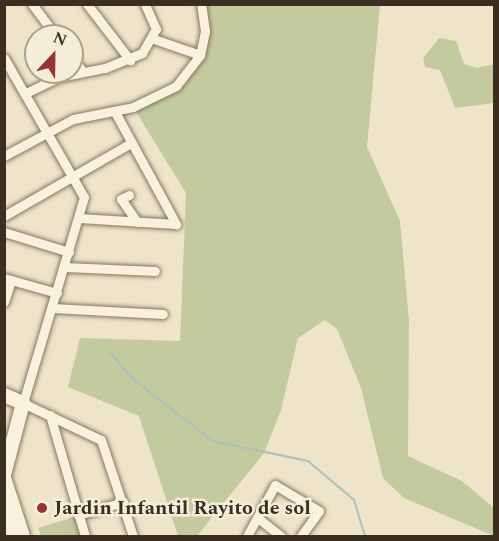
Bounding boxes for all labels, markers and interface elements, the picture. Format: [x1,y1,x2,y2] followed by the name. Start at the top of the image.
[24,24,84,84] north arrow
[49,26,71,53] text: N
[54,496,311,520] place label: Jardin Infantil Rayito de sol
[35,501,49,515] marker: Jardin Infantil Rayito de sol

